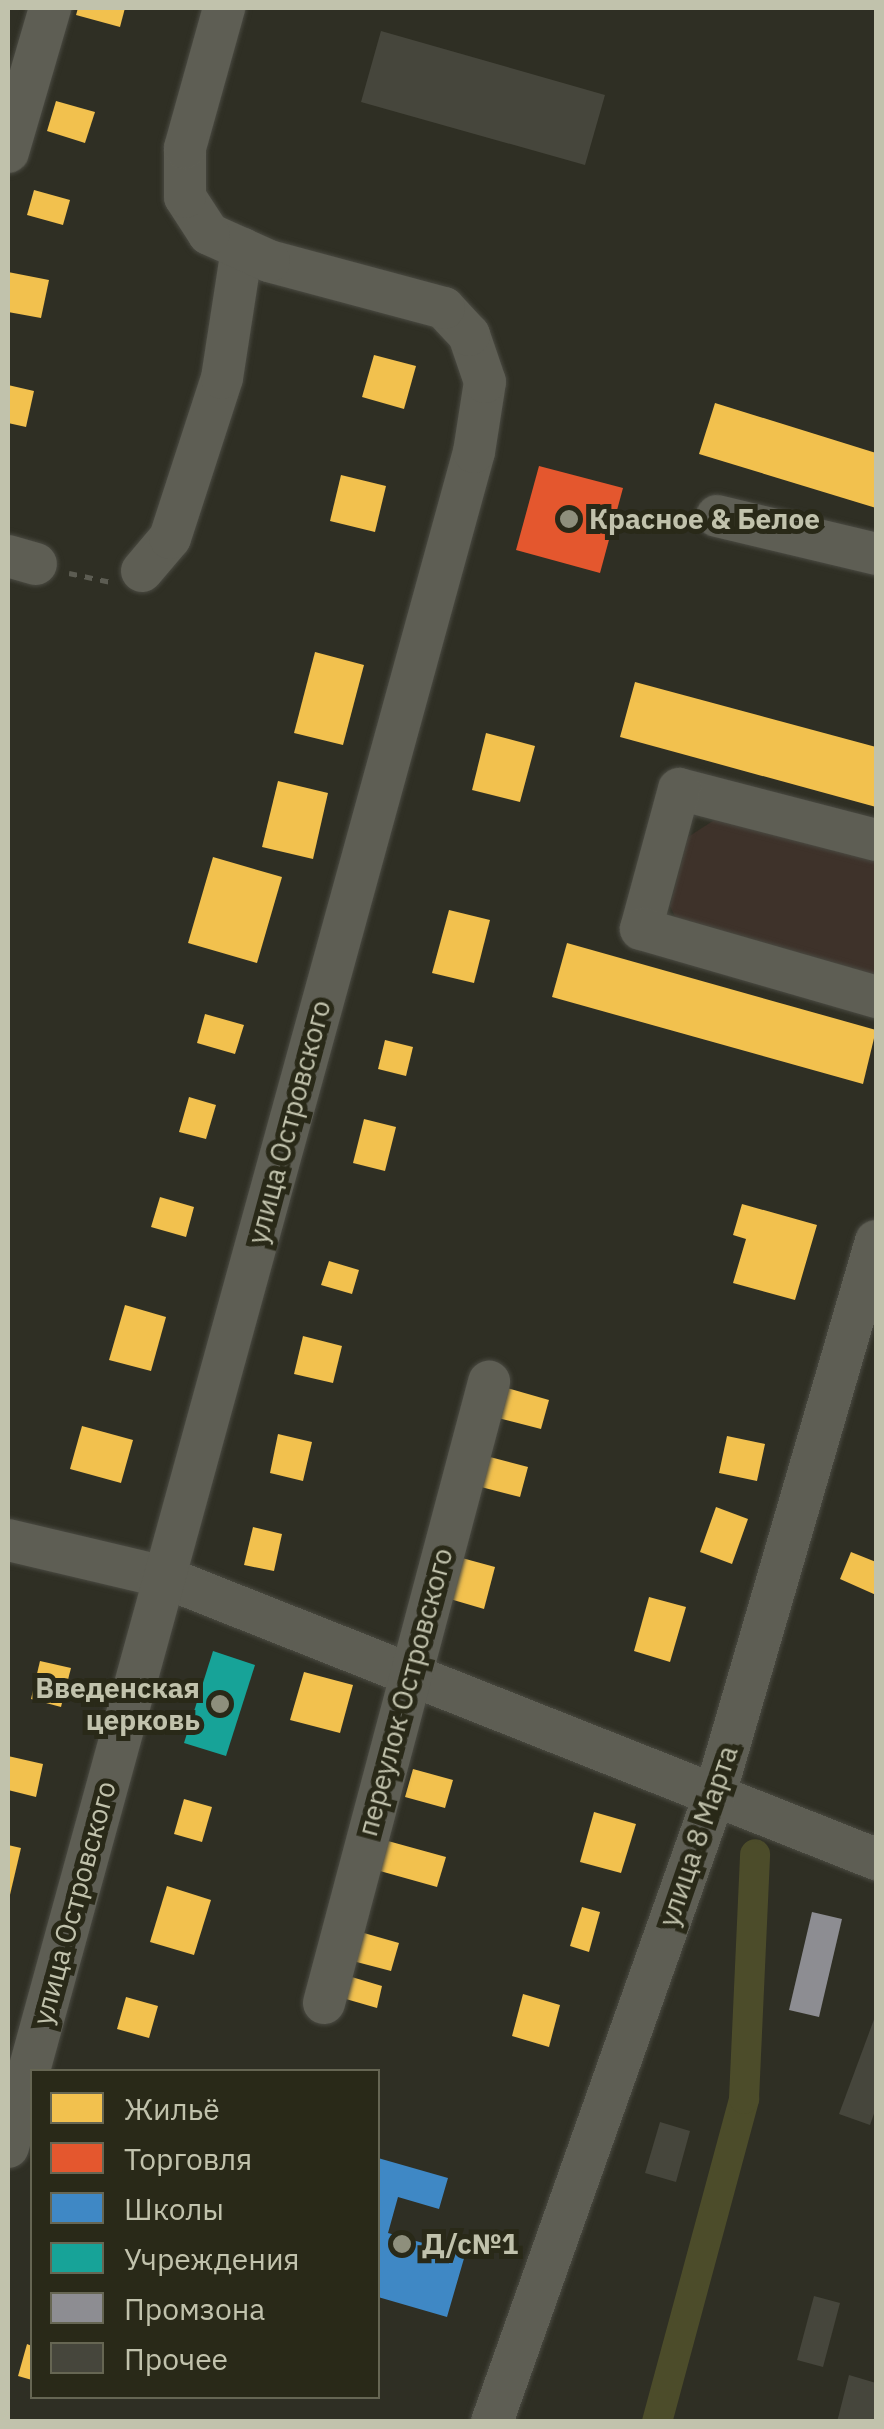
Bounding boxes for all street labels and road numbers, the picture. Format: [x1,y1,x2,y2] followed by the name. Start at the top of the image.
[240,996,338,1248] street label: улица Островского
[350,1544,460,1840] street label: переулок Островского
[651,1741,745,1931] street label: улица 8 Марта
[25,1777,123,2029] street label: улица Островского

